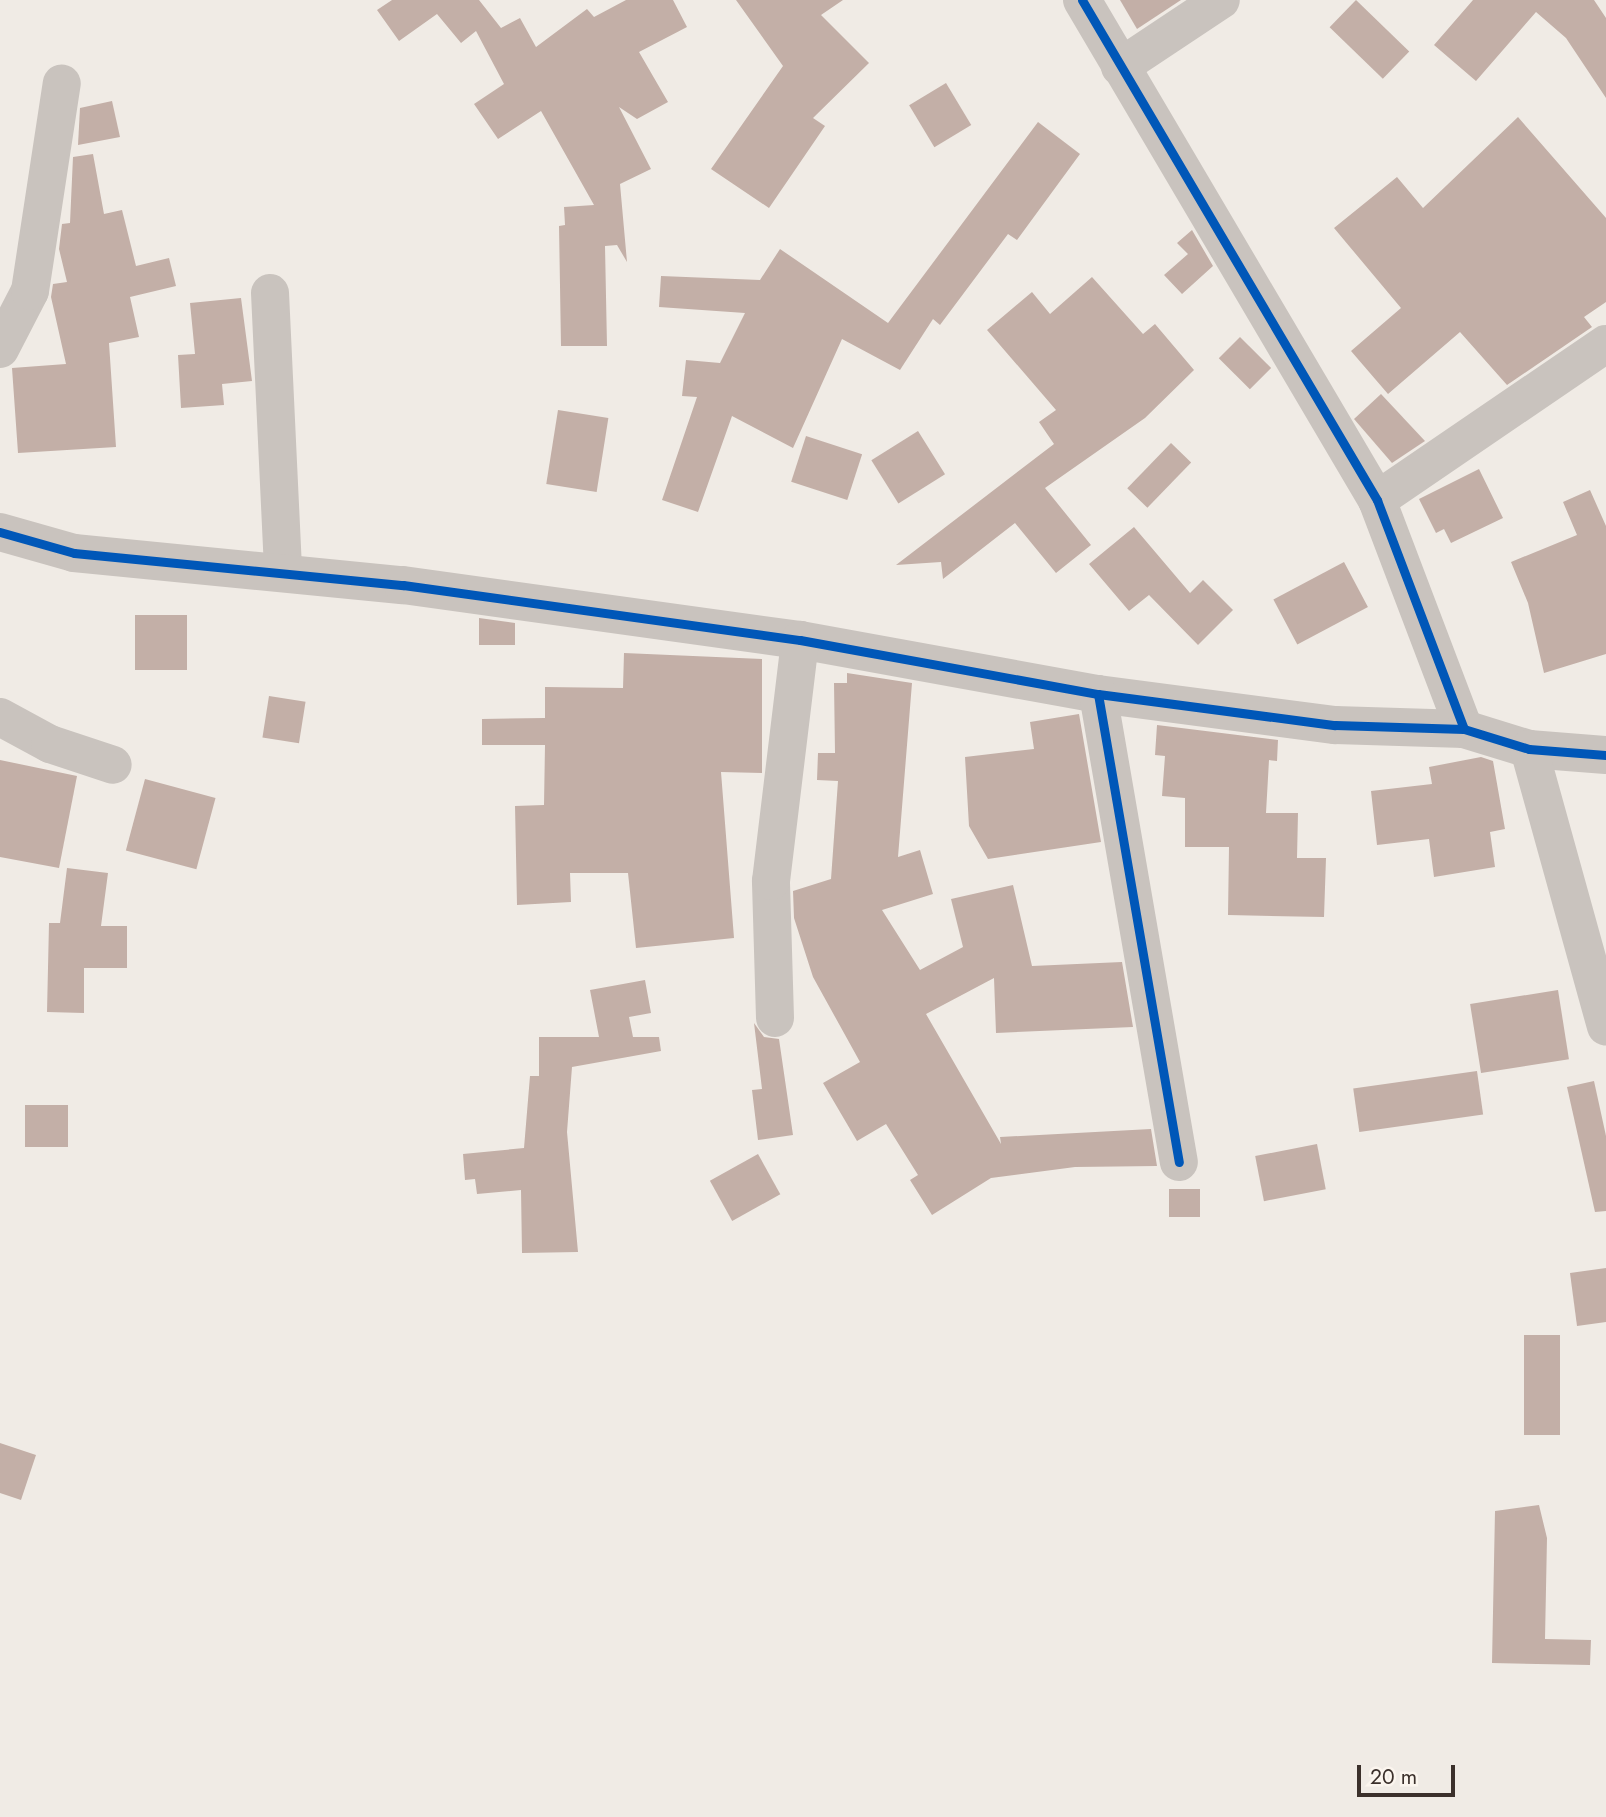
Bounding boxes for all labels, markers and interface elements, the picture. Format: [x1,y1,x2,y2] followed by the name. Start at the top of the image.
[1361,1750,1459,1794] scale bar
[1370,1762,1417,1792] text: 20 m

